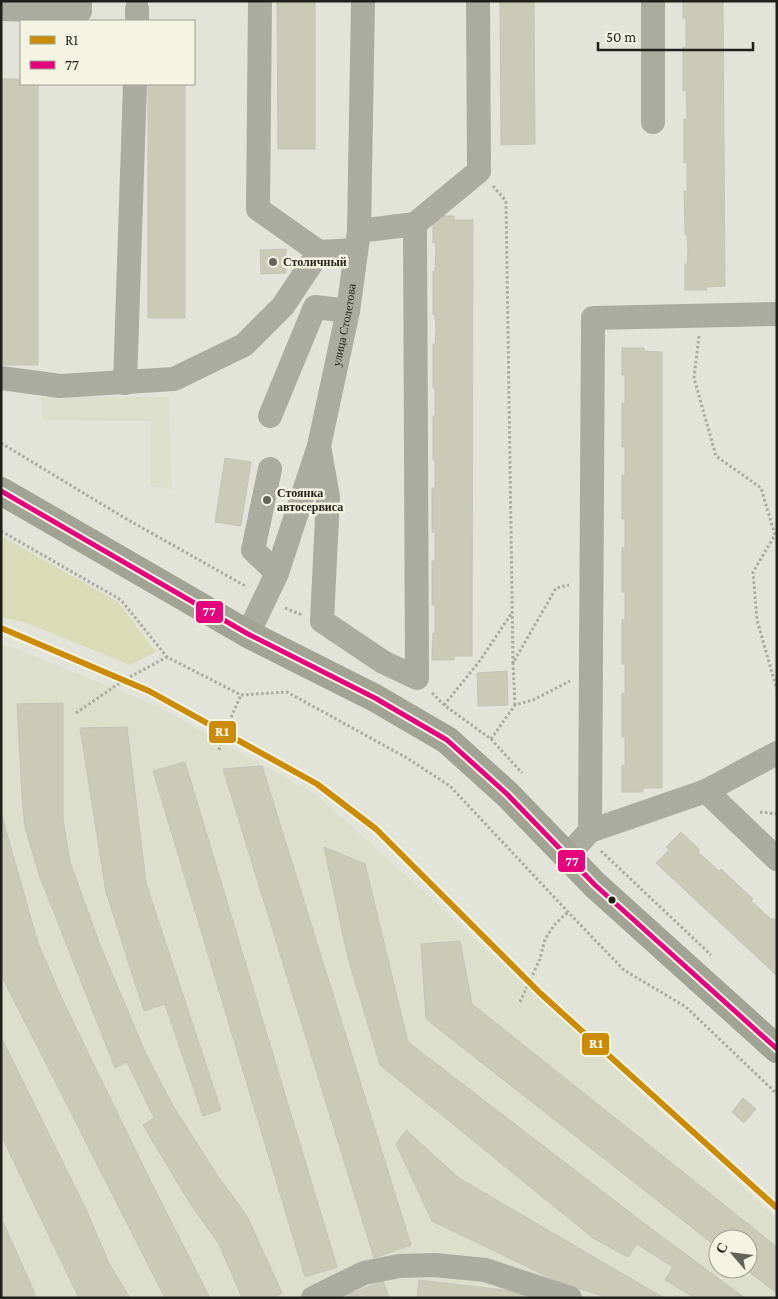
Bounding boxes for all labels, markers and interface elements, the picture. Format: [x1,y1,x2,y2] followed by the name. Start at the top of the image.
[20,20,195,85] legend
[598,20,753,52] scale bar
[606,29,636,45] text: 50 m
[65,32,78,48] text: R1
[65,57,79,73] text: 77
[283,255,347,269] place label: Столичный
[267,256,279,268] marker: Столичный
[329,282,359,368] street label: улица Столетова
[277,486,343,514] place label: Стоянка автосервиса
[261,494,273,506] marker: Стоянка автосервиса
[195,600,224,624] line badge: 77
[202,603,216,619] text: 77
[208,720,237,744] line badge: R1
[215,723,229,739] text: R1
[557,849,586,873] line badge: 77
[565,853,579,869] text: 77
[607,895,617,905] unlabelled marker
[581,1032,610,1056] line badge: R1
[589,1035,603,1051] text: R1
[708,1229,758,1279] north arrow
[712,1240,731,1256] text: С

